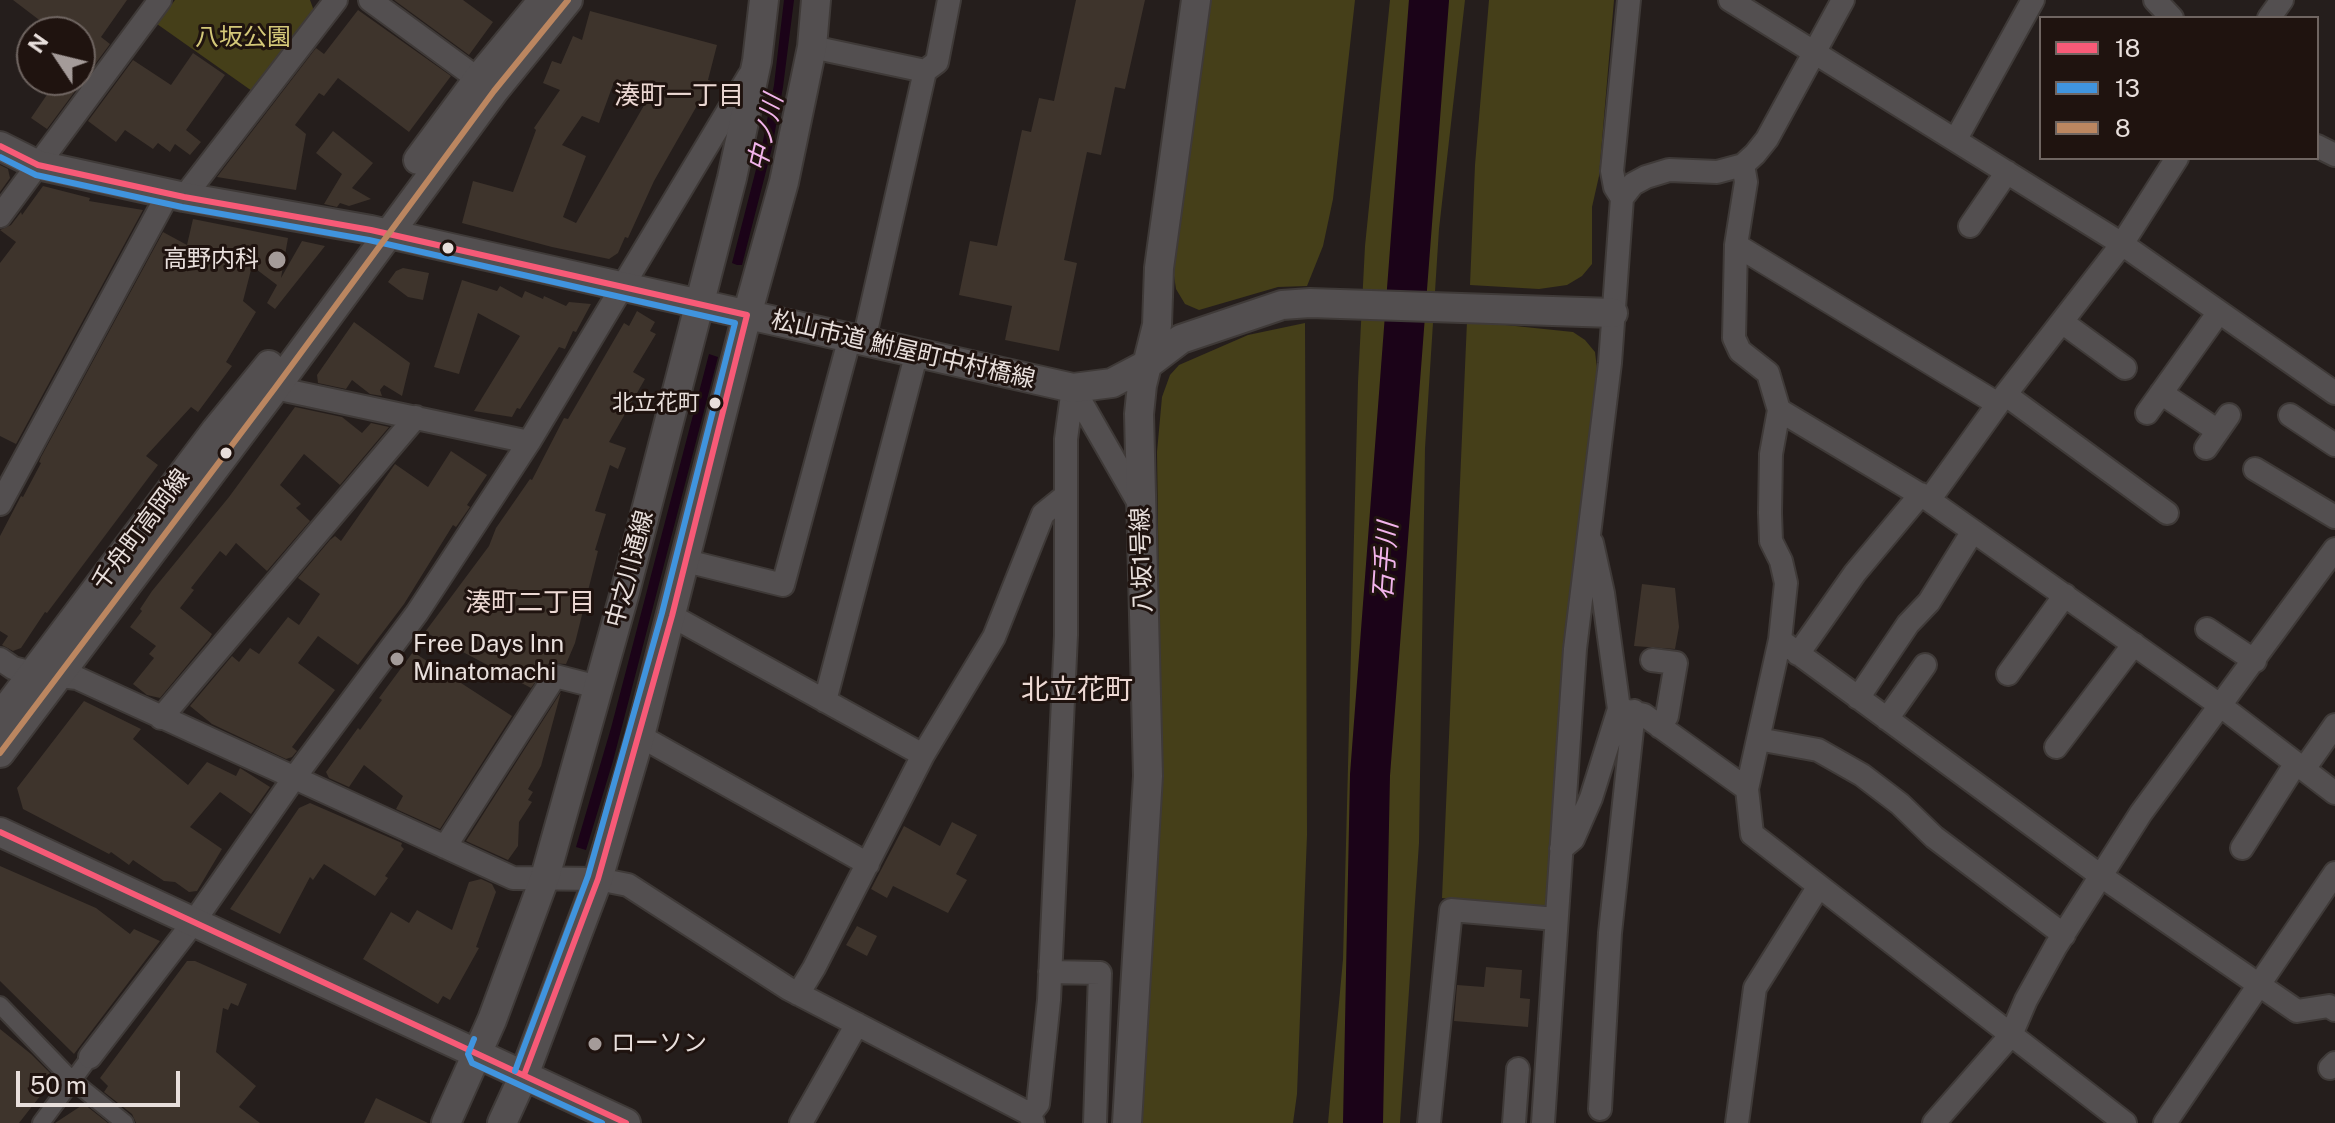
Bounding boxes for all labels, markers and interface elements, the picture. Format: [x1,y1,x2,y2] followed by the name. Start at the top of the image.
[16,16,96,96] north arrow
[2039,16,2319,160] legend
[195,24,291,52] park label: 八坂公園
[22,29,54,58] text: N
[2115,34,2140,62] text: 18
[2115,74,2140,102] text: 13
[614,80,744,112] district label: 湊町一丁目
[742,91,790,175] water label: 中ノ川
[2115,114,2131,142] text: 8
[440,240,456,256] unlabelled marker
[163,246,259,274] place label: 高野内科
[266,249,288,271] marker: 高野内科
[768,306,1038,394] street label: 松山市道 鮒屋町中村橋線
[612,390,700,416] place label: 北立花町
[707,395,723,411] marker: 北立花町
[218,445,234,461] unlabelled marker
[86,464,196,596] street label: 千舟町高岡線
[601,507,659,631] street label: 中之川通線
[1126,507,1158,613] street label: 八坂1号線
[1368,521,1404,601] water label: 石手川
[465,587,595,619] district label: 湊町二丁目
[413,631,564,687] place label: Free Days Inn Minatomachi
[388,650,406,668] marker: Free Days Inn Minatomachi
[1021,673,1133,707] district label: 北立花町
[611,1030,707,1058] place label: ローソン
[586,1035,604,1053] marker: ローソン
[20,1055,184,1105] scale bar
[30,1071,87,1099] text: 50 m

